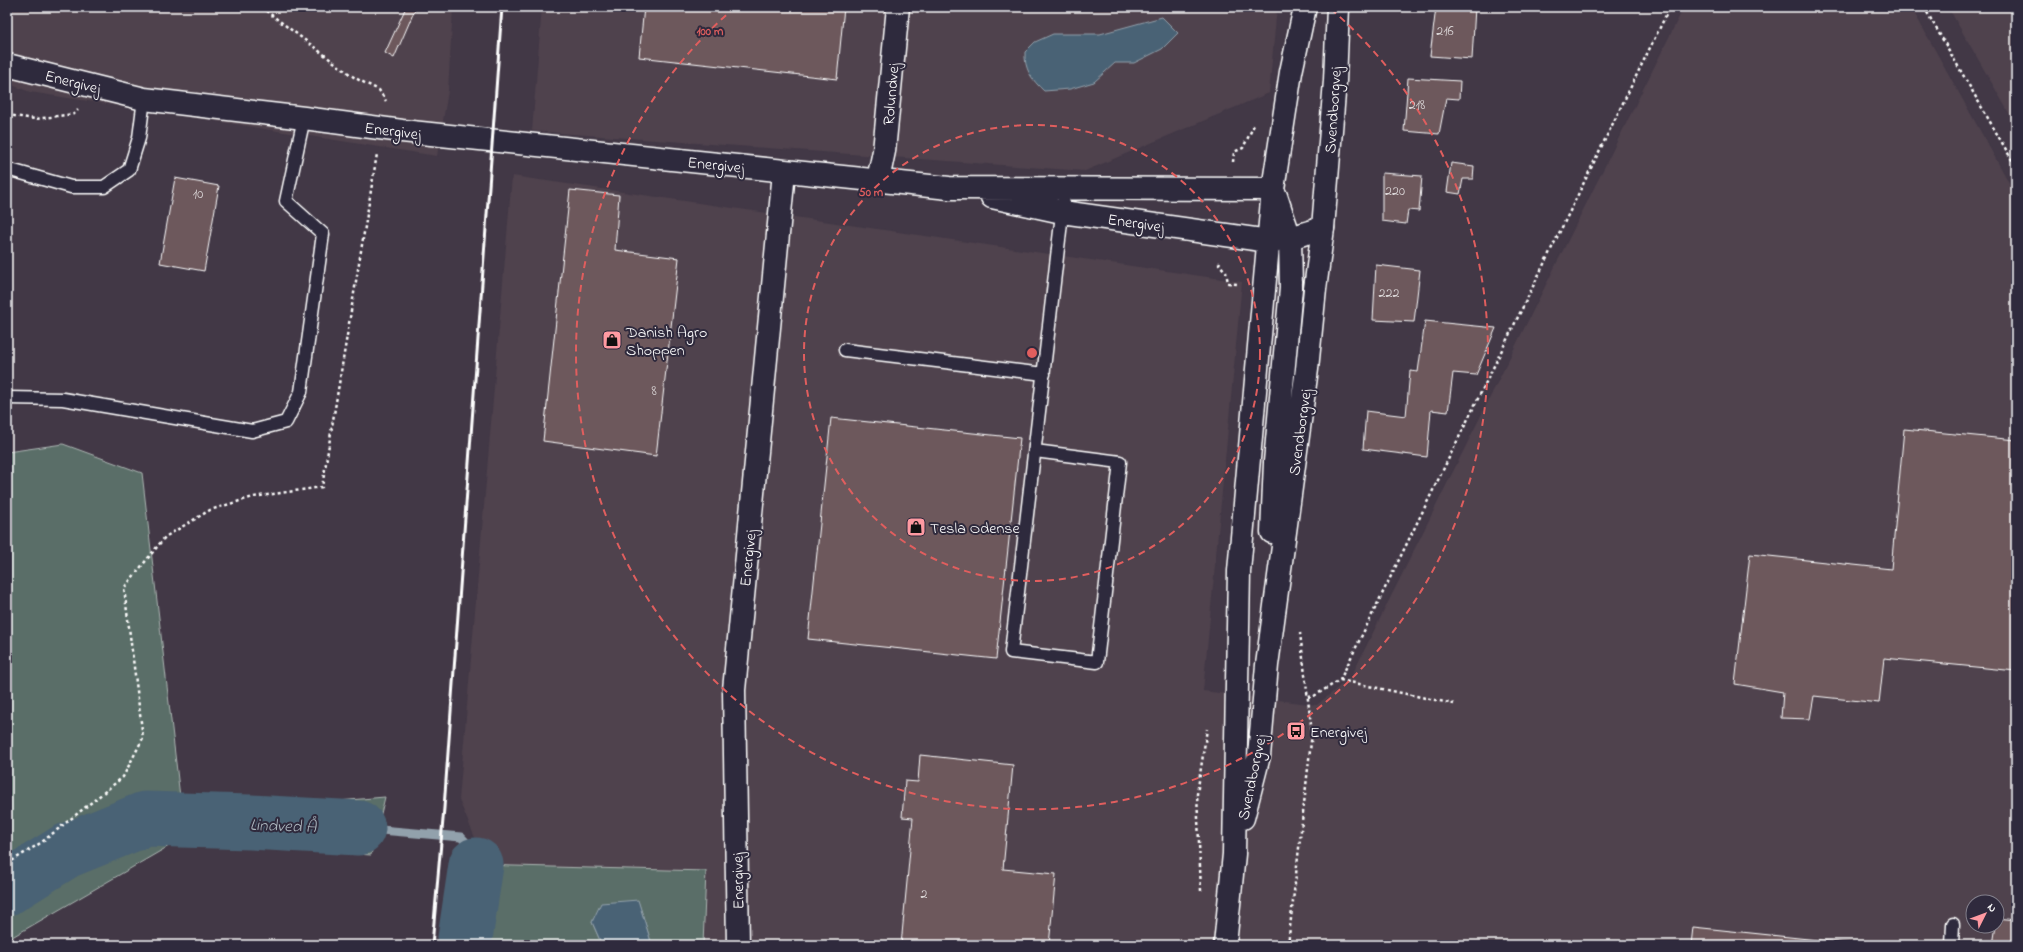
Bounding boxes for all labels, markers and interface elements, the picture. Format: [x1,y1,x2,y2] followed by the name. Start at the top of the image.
[1436,21,1454,42] house number: 216
[697,23,724,41] text: 100 m
[877,61,907,126] street label: Rolundvej
[42,64,104,102] street label: Energivej
[1319,65,1349,154] street label: Svendborgvej
[1409,95,1425,116] house number: 218
[363,117,423,147] street label: Energivej
[686,151,746,181] street label: Energivej
[1385,181,1405,202] house number: 220
[193,184,203,205] house number: 10
[859,184,884,202] text: 50 m
[1106,208,1166,240] street label: Energivej
[1379,283,1399,304] house number: 222
[625,321,707,363] place label: Danish Agro Shoppen
[601,329,623,351] shop icon: Danish Agro Shoppen
[1025,346,1039,360] centre of rings
[651,381,657,402] house number: 8
[1283,387,1319,477] street label: Svendborgvej
[905,516,927,538] shop icon: Tesla Odense
[930,517,1021,541] place label: Tesla Odense
[734,528,764,588] street label: Energivej
[1285,720,1307,742] bus stop icon: Energivej
[1310,721,1368,745] place label: Energivej
[1232,732,1274,822] street label: Svendborgvej
[249,813,318,840] water label: Lindved Å
[726,852,751,910] street label: Energivej
[921,884,928,905] house number: 2
[1965,894,2005,934] north arrow
[1983,900,2000,916] text: N

